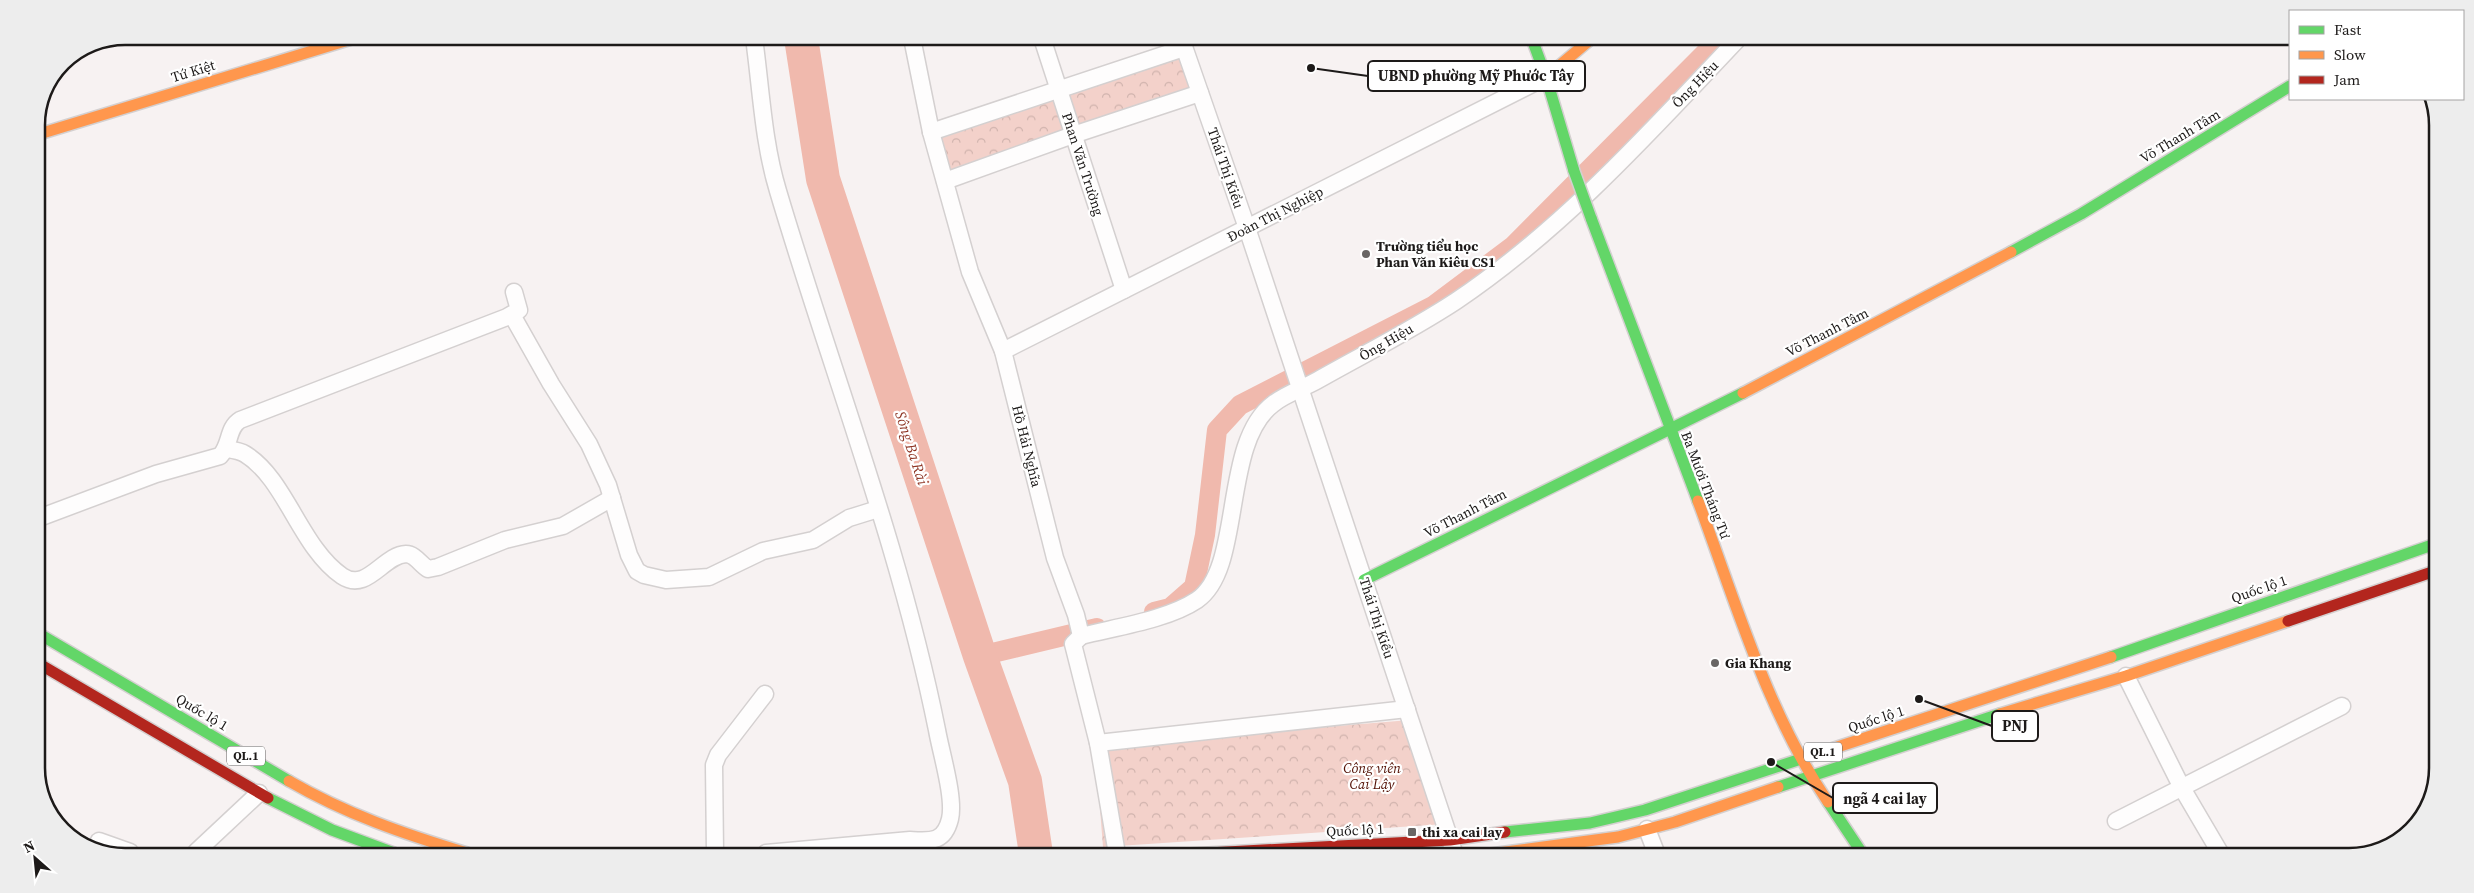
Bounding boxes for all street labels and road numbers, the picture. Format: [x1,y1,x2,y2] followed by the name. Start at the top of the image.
[169,55,218,87] street label: Tứ Kiệt
[1667,56,1723,112] street label: Ông Hiệu
[2136,104,2224,168] street label: Võ Thanh Tâm
[1057,110,1109,218] street label: Phan Văn Trường
[1203,125,1249,211] street label: Thái Thị Kiểu
[1224,181,1326,247] street label: Đoàn Thị Nghiệp
[1782,302,1872,361] street label: Võ Thanh Tâm
[1355,318,1417,366] street label: Ông Hiệu
[1007,403,1047,490] street label: Hồ Hải Nghĩa
[1676,428,1736,542] street label: Ba Mươi Tháng Tư
[1420,483,1510,542] street label: Võ Thanh Tâm
[2228,570,2290,608] street label: Quốc lộ 1
[1354,575,1400,661] street label: Thái Thị Kiểu
[172,689,232,735] street label: Quốc lộ 1
[1845,701,1907,737] street label: Quốc lộ 1
[1804,742,1842,762] road number: QL.1
[227,746,265,766] road number: QL.1
[1326,819,1384,841] street label: Quốc lộ 1

